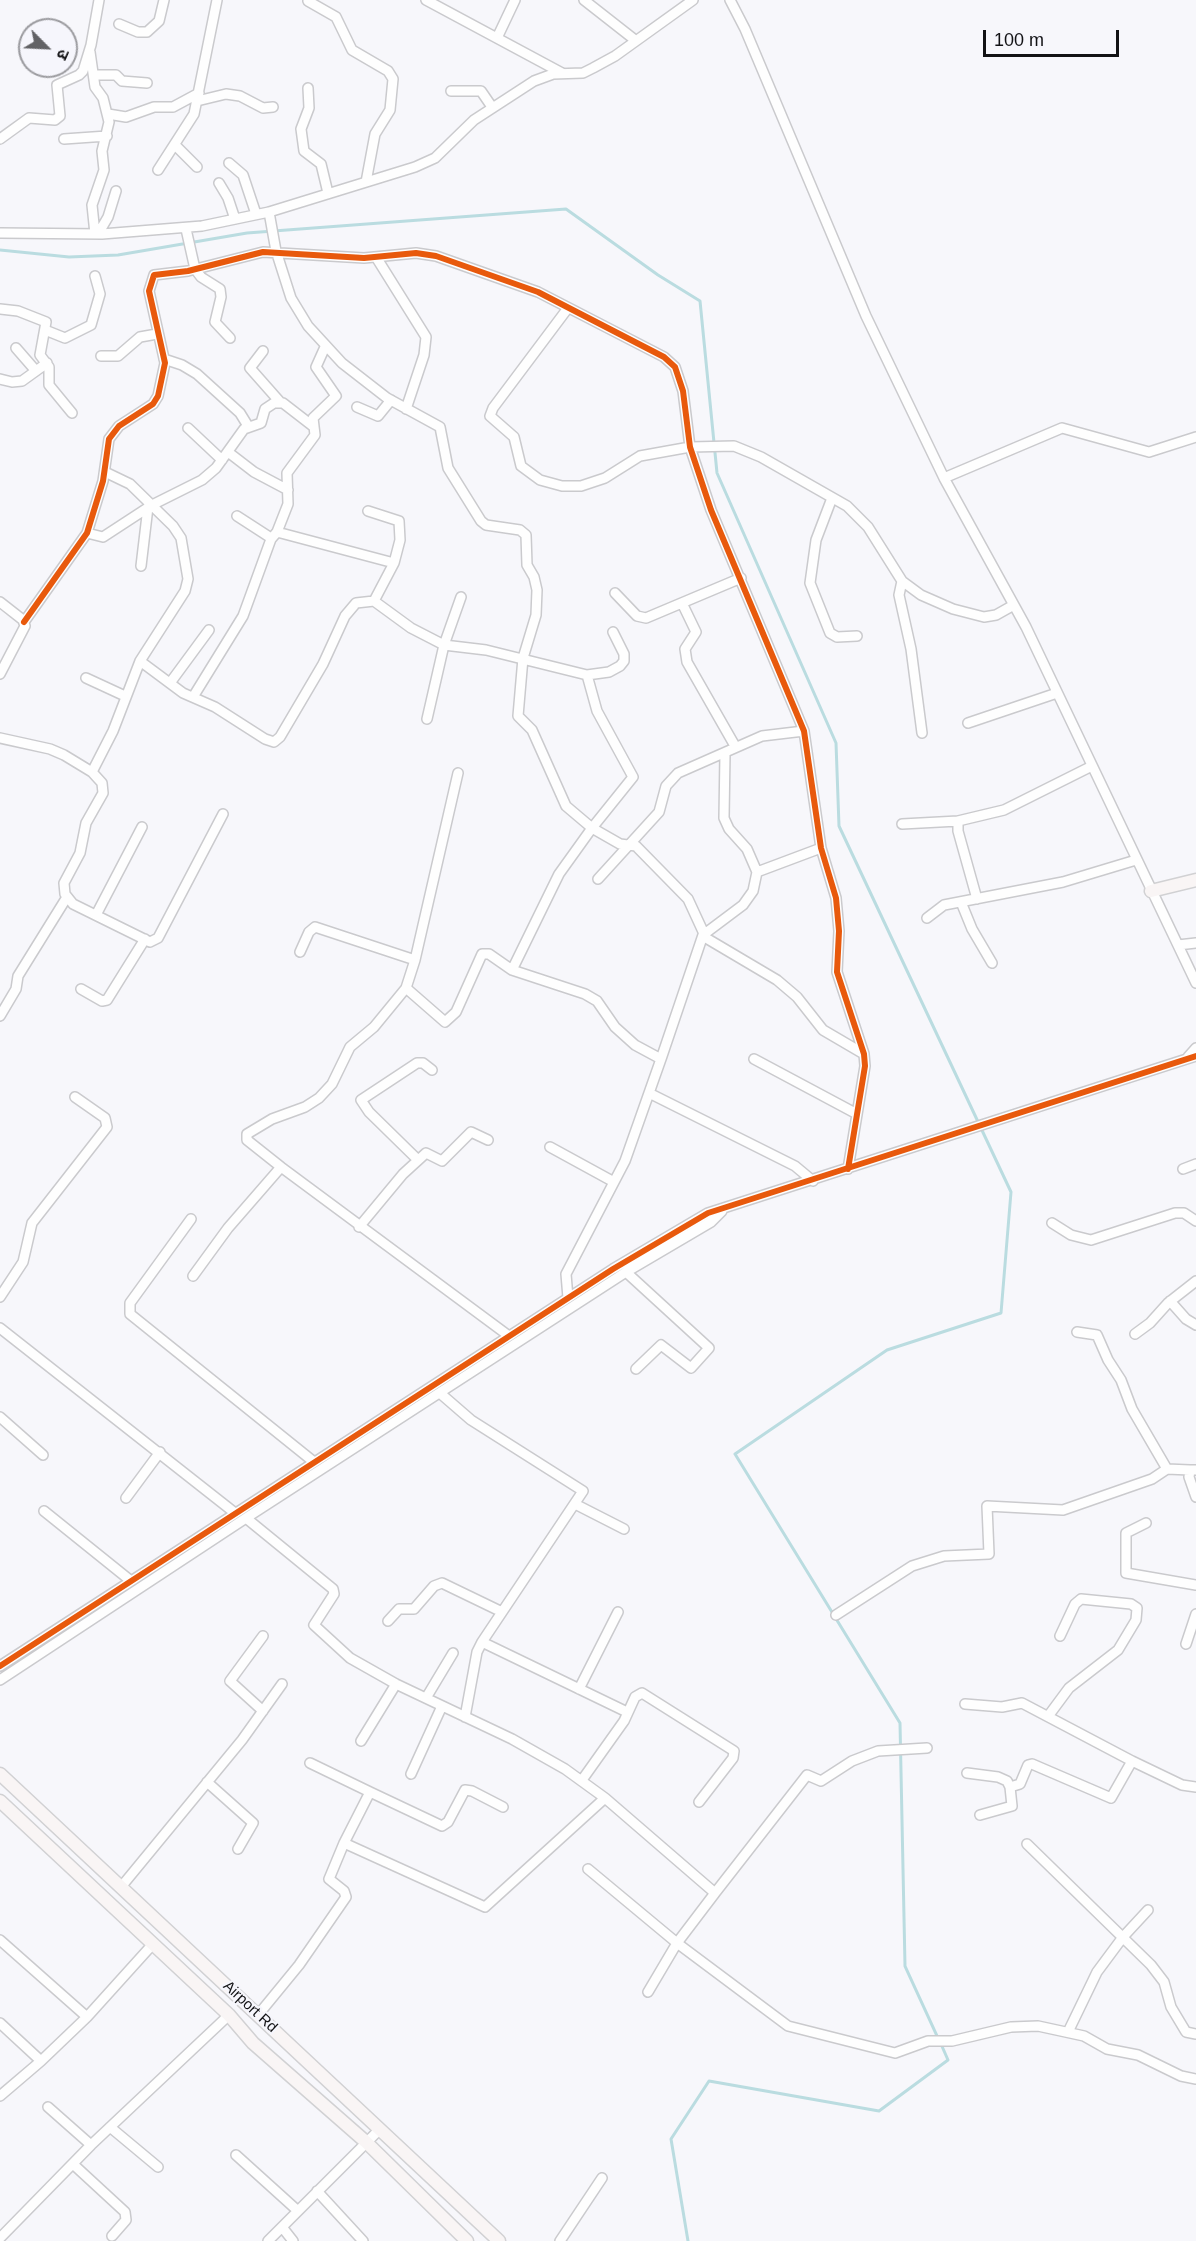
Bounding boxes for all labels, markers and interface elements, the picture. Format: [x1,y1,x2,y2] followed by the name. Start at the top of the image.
[18,18,78,78] north arrow
[986,18,1122,56] scale bar
[994,30,1044,50] text: 100 m
[53,47,73,62] text: उ
[219,1977,281,2037] street label: Airport Rd

